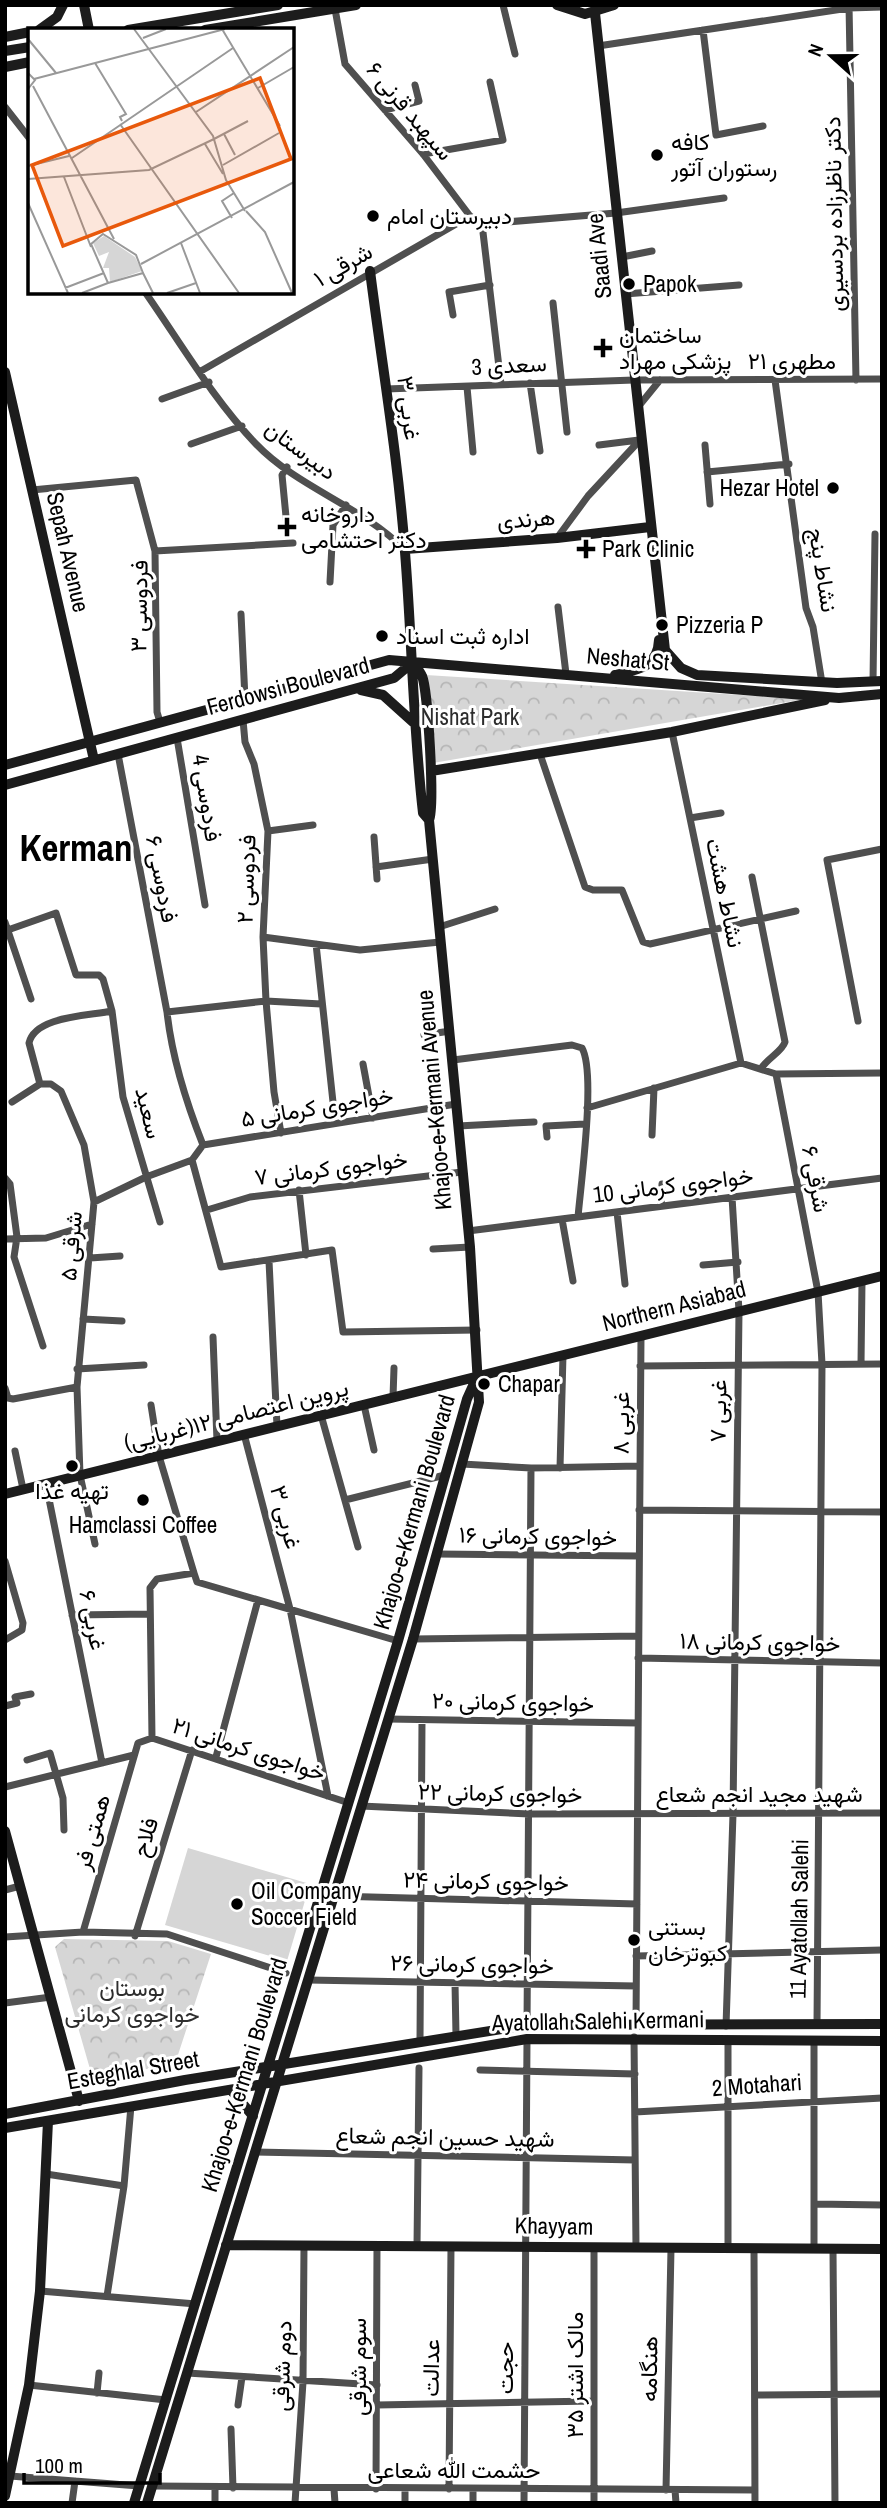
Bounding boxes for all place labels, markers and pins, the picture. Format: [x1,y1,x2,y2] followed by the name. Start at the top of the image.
[670,126,777,183] place label: کافه رستوران آتور
[649,147,665,163] marker: کافه رستوران آتور
[387,200,512,231] place label: دبیرستان امام
[365,208,381,224] marker: دبیرستان امام
[643,268,697,299] place label: Papok
[621,276,637,292] marker: Papok
[619,319,731,377] place label: ساختمان پزشکی مهراد
[593,338,613,358] marker: ساختمان پزشکی مهراد
[719,472,819,503] place label: Hezar Hotel
[825,480,841,496] marker: Hezar Hotel
[301,498,426,555] place label: داروخانه دکتر احتشامی
[279,519,295,535] marker: داروخانه دکتر احتشامی
[602,533,694,564] place label: Park Clinic
[576,539,596,559] marker: Park Clinic
[676,609,763,640] place label: Pizzeria P
[654,617,670,633] marker: Pizzeria P
[396,620,530,651] place label: اداره ثبت اسناد
[374,628,390,644] marker: اداره ثبت اسناد
[498,1368,561,1399] place label: Chapar
[476,1376,492,1392] marker: Chapar
[64,1458,80,1474] marker: تهیه غذا
[35,1475,109,1506] place label: تهیه غذا
[135,1492,151,1508] marker: Hamclassi Coffee
[69,1509,217,1540] place label: Hamclassi Coffee
[251,1875,362,1932] place label: Oil Company Soccer Field
[229,1896,245,1912] marker: Oil Company Soccer Field
[648,1911,728,1968] place label: بستنی کبوترخان
[626,1932,642,1948] marker: بستنی کبوترخان

